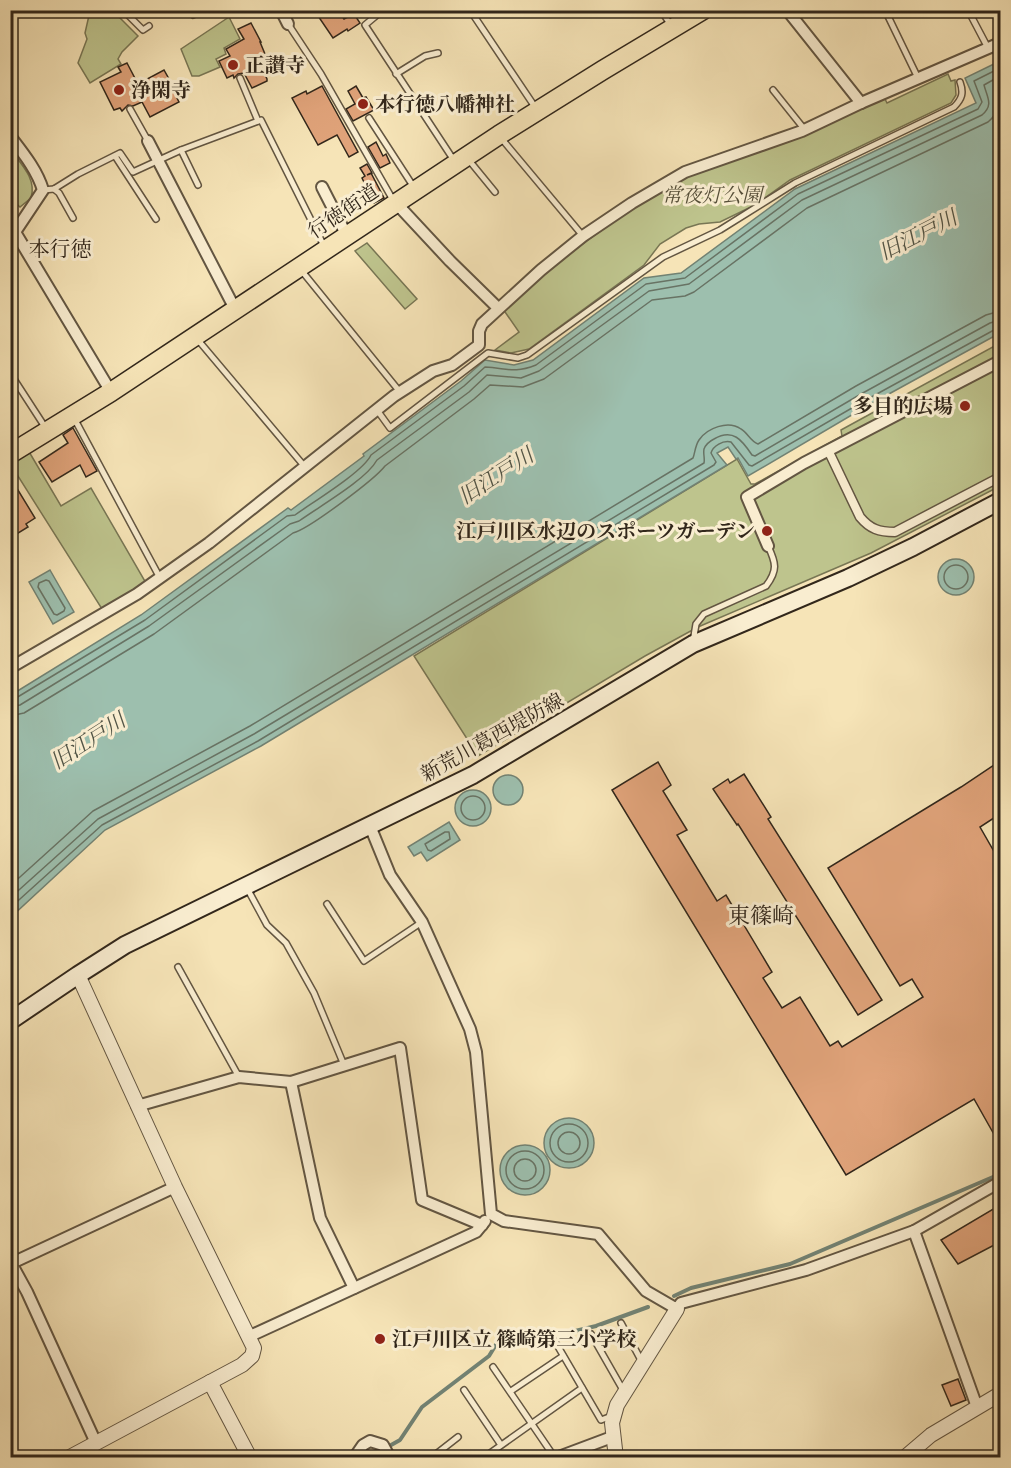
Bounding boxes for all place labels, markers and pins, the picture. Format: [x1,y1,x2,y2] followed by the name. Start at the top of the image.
[245,54,305,77] place label: 正讃寺
[226,58,240,72] marker: 正讃寺
[131,79,191,102] place label: 浄閑寺
[112,83,126,97] marker: 浄閑寺
[375,93,515,116] place label: 本行徳八幡神社
[356,97,370,111] marker: 本行徳八幡神社
[853,395,953,418] place label: 多目的広場
[958,399,972,413] marker: 多目的広場
[456,520,755,543] place label: 江戸川区水辺のスポーツガーデン
[760,524,774,538] marker: 江戸川区水辺のスポーツガーデン
[392,1328,636,1351] place label: 江戸川区立 篠崎第三小学校
[373,1332,387,1346] marker: 江戸川区立 篠崎第三小学校

